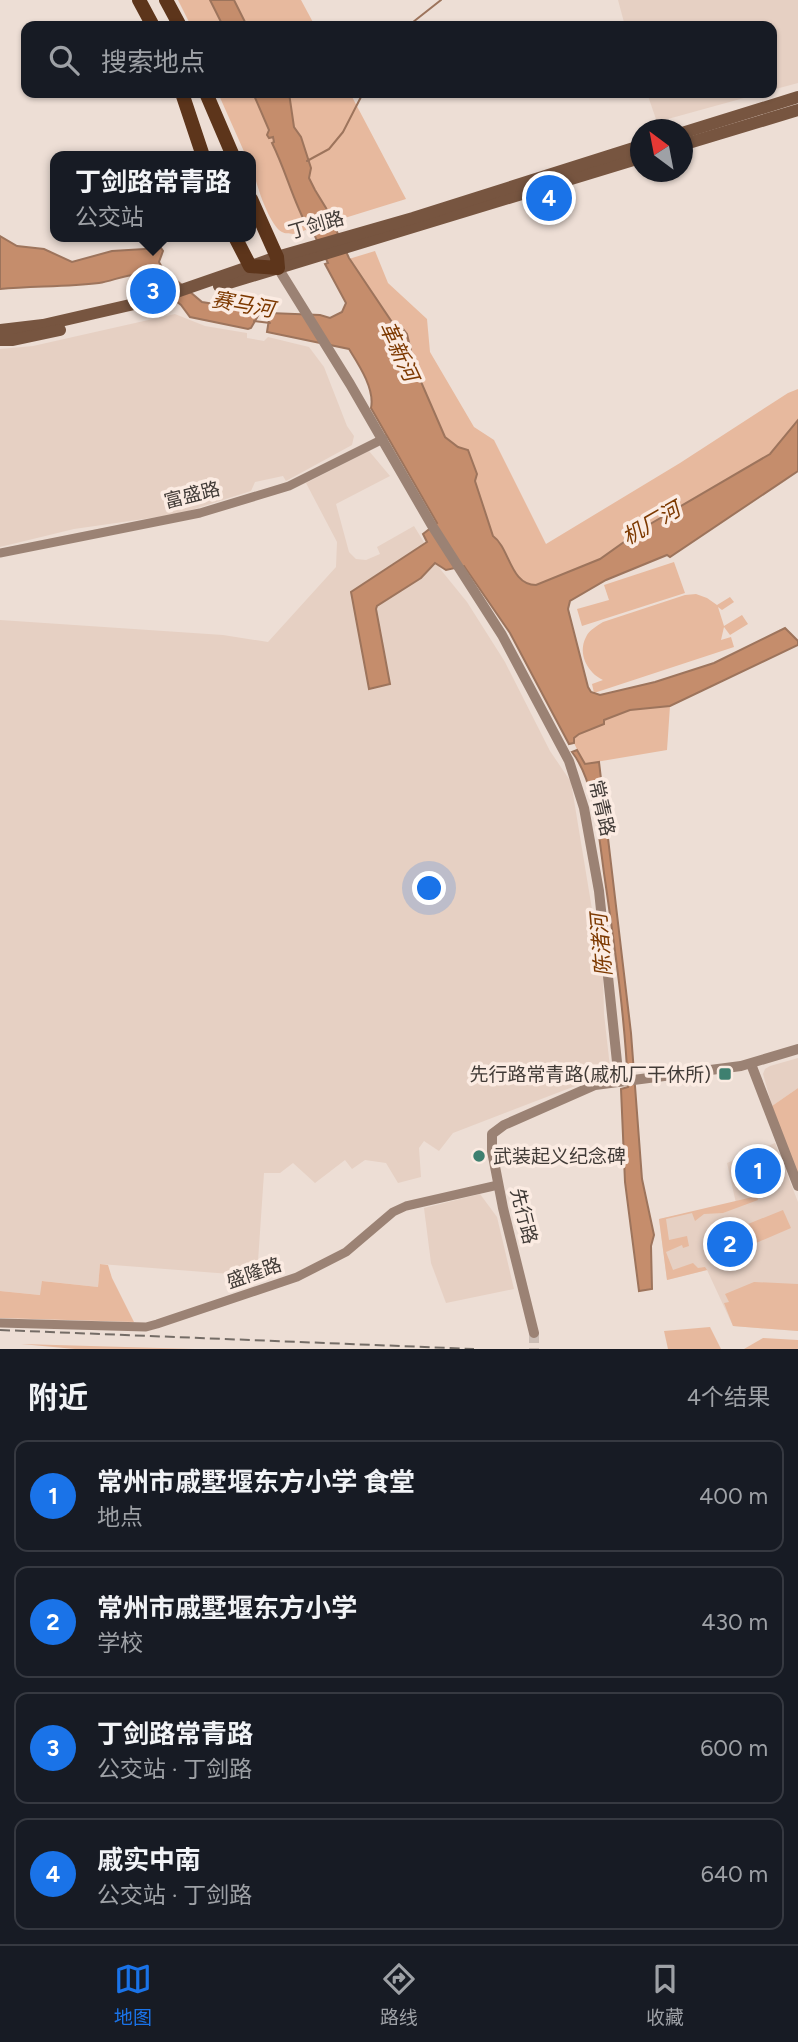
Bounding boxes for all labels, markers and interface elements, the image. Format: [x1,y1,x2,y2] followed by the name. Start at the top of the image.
[21,21,777,98] search box
[45,41,83,79] icon: search
[101,46,205,78] text: 搜索地点
[630,119,693,182] north arrow
[50,151,256,242] popup
[75,166,231,198] text: 丁剑路常青路
[526,172,572,224] pin: 4
[75,203,144,231] text: 公交站
[285,206,347,244] street label: 丁剑路
[130,265,176,317] pin: 3
[210,286,280,322] water label: 赛马河
[374,317,425,388] water label: 革新河
[162,477,222,513] street label: 富盛路
[617,494,688,550] water label: 机厂河
[584,778,620,838] street label: 常青路
[412,871,446,905] your location
[585,909,616,977] water label: 陈渚河
[470,1063,711,1086] place label: 先行路常青路(戚机厂干休所)
[717,1066,733,1082] marker: 先行路常青路(戚机厂干休所)
[493,1145,626,1168] place label: 武装起义纪念碑
[735,1145,781,1197] pin: 1
[471,1148,487,1164] marker: 武装起义纪念碑
[506,1186,542,1246] street label: 先行路
[707,1218,753,1270] pin: 2
[223,1253,285,1293] street label: 盛隆路
[28,1379,88,1416] text: 附近
[687,1383,770,1411] text: 4个结果
[97,1466,415,1498] text: 常州市戚墅堰东方小学 食堂
[48,1482,58,1510] text: 1
[699,1482,768,1510] text: 400 m
[97,1503,143,1531] text: 地点
[97,1592,357,1624] text: 常州市戚墅堰东方小学
[46,1608,60,1636] text: 2
[701,1608,768,1636] text: 430 m
[97,1629,143,1657] text: 学校
[97,1718,253,1750] text: 丁剑路常青路
[47,1734,59,1762] text: 3
[700,1734,768,1762] text: 600 m
[97,1755,252,1783] text: 公交站 · 丁剑路
[97,1844,201,1876] text: 戚实中南
[46,1860,60,1888] text: 4
[701,1860,768,1888] text: 640 m
[97,1881,252,1909] text: 公交站 · 丁剑路
[114,1960,152,2029] tab: 地图
[380,1960,418,2029] tab: 路线
[646,1960,684,2029] tab: 收藏

